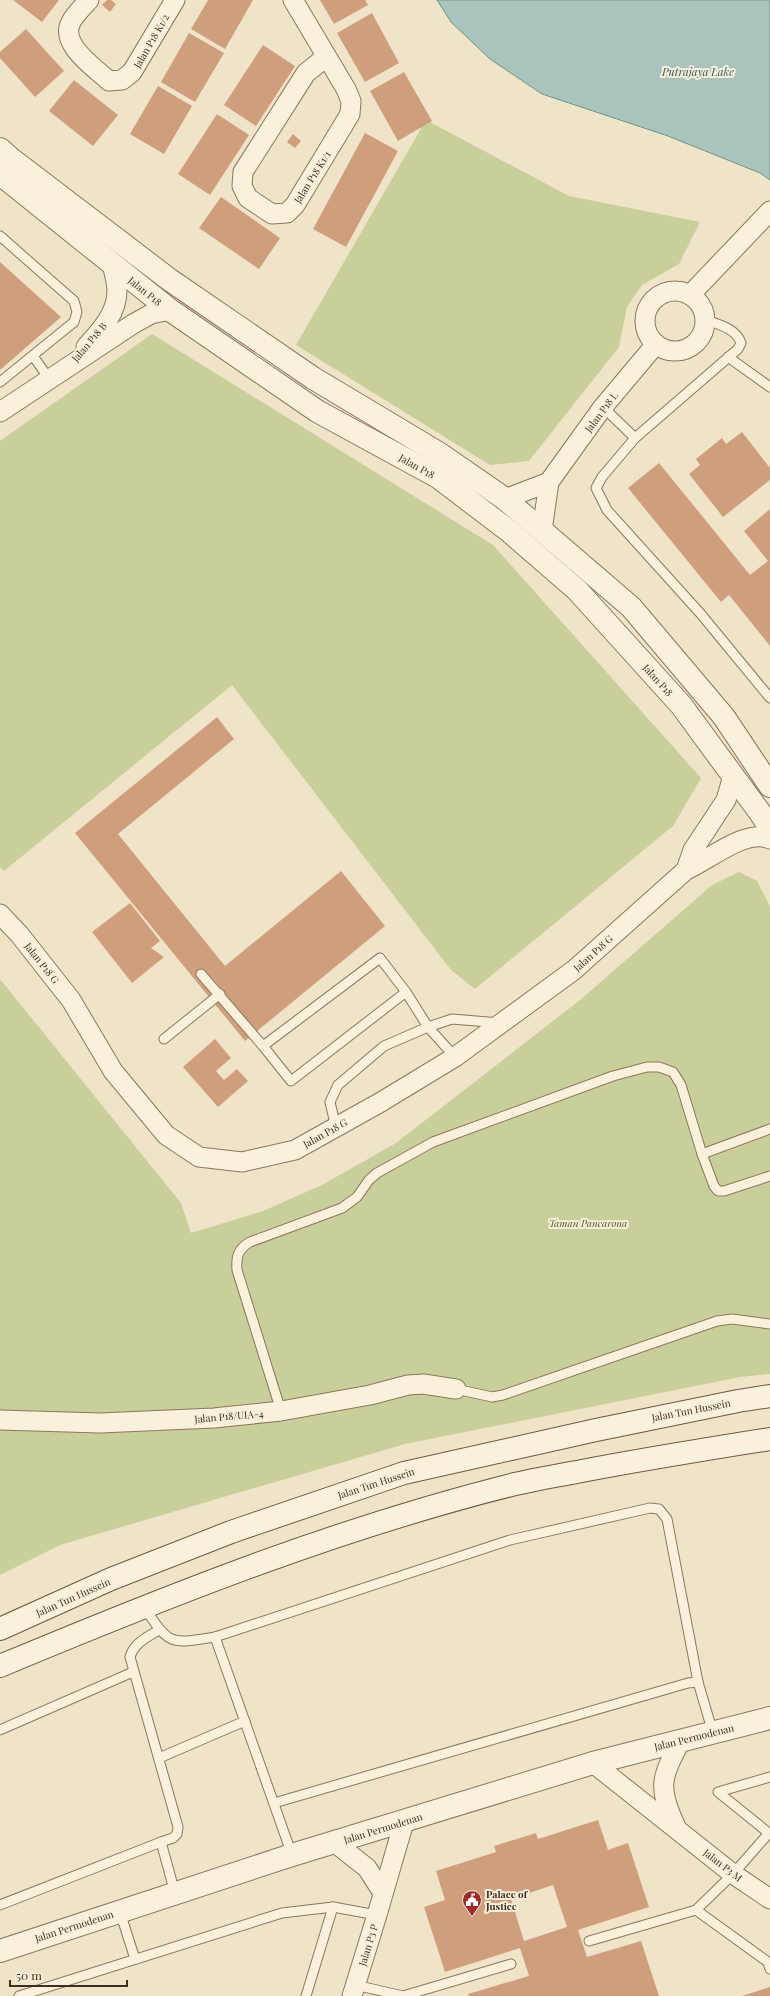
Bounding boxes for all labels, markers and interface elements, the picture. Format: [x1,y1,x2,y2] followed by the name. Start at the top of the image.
[129,11,172,71] street label: Jalan P18 K1/2
[661,64,734,79] water label: Putrajaya Lake
[290,148,334,207] street label: Jalan P18 K1/1
[125,273,165,309] street label: Jalan P18
[68,319,110,366] street label: Jalan P18 B
[581,389,621,436] street label: Jalan P18 L
[396,450,437,482] street label: Jalan P18
[639,660,676,699] street label: Jalan P18
[570,932,616,975] street label: Jalan P18 G
[21,939,62,986] street label: Jalan P18 G
[299,1115,350,1151] street label: Jalan P18 G
[549,1216,627,1230] park label: Taman Pancarona
[649,1395,732,1425] street label: Jalan Tun Hussein
[193,1406,264,1426] street label: Jalan P18/UIA-4
[335,1464,416,1502] street label: Jalan Tun Hussein
[33,1574,112,1620] street label: Jalan Tun Hussein
[652,1720,735,1754] street label: Jalan Permodenan
[341,1809,424,1847] street label: Jalan Permodenan
[700,1845,746,1885] street label: Jalan P3 M
[485,1887,529,1913] place label: Palace of Justice
[461,1889,483,1917] public building icon: Palace of Justice
[32,1907,115,1946] street label: Jalan Permodenan
[355,1922,381,1969] street label: Jalan P3 P
[10,1962,127,1988] scale bar
[16,1967,42,1983] text: 50 m

